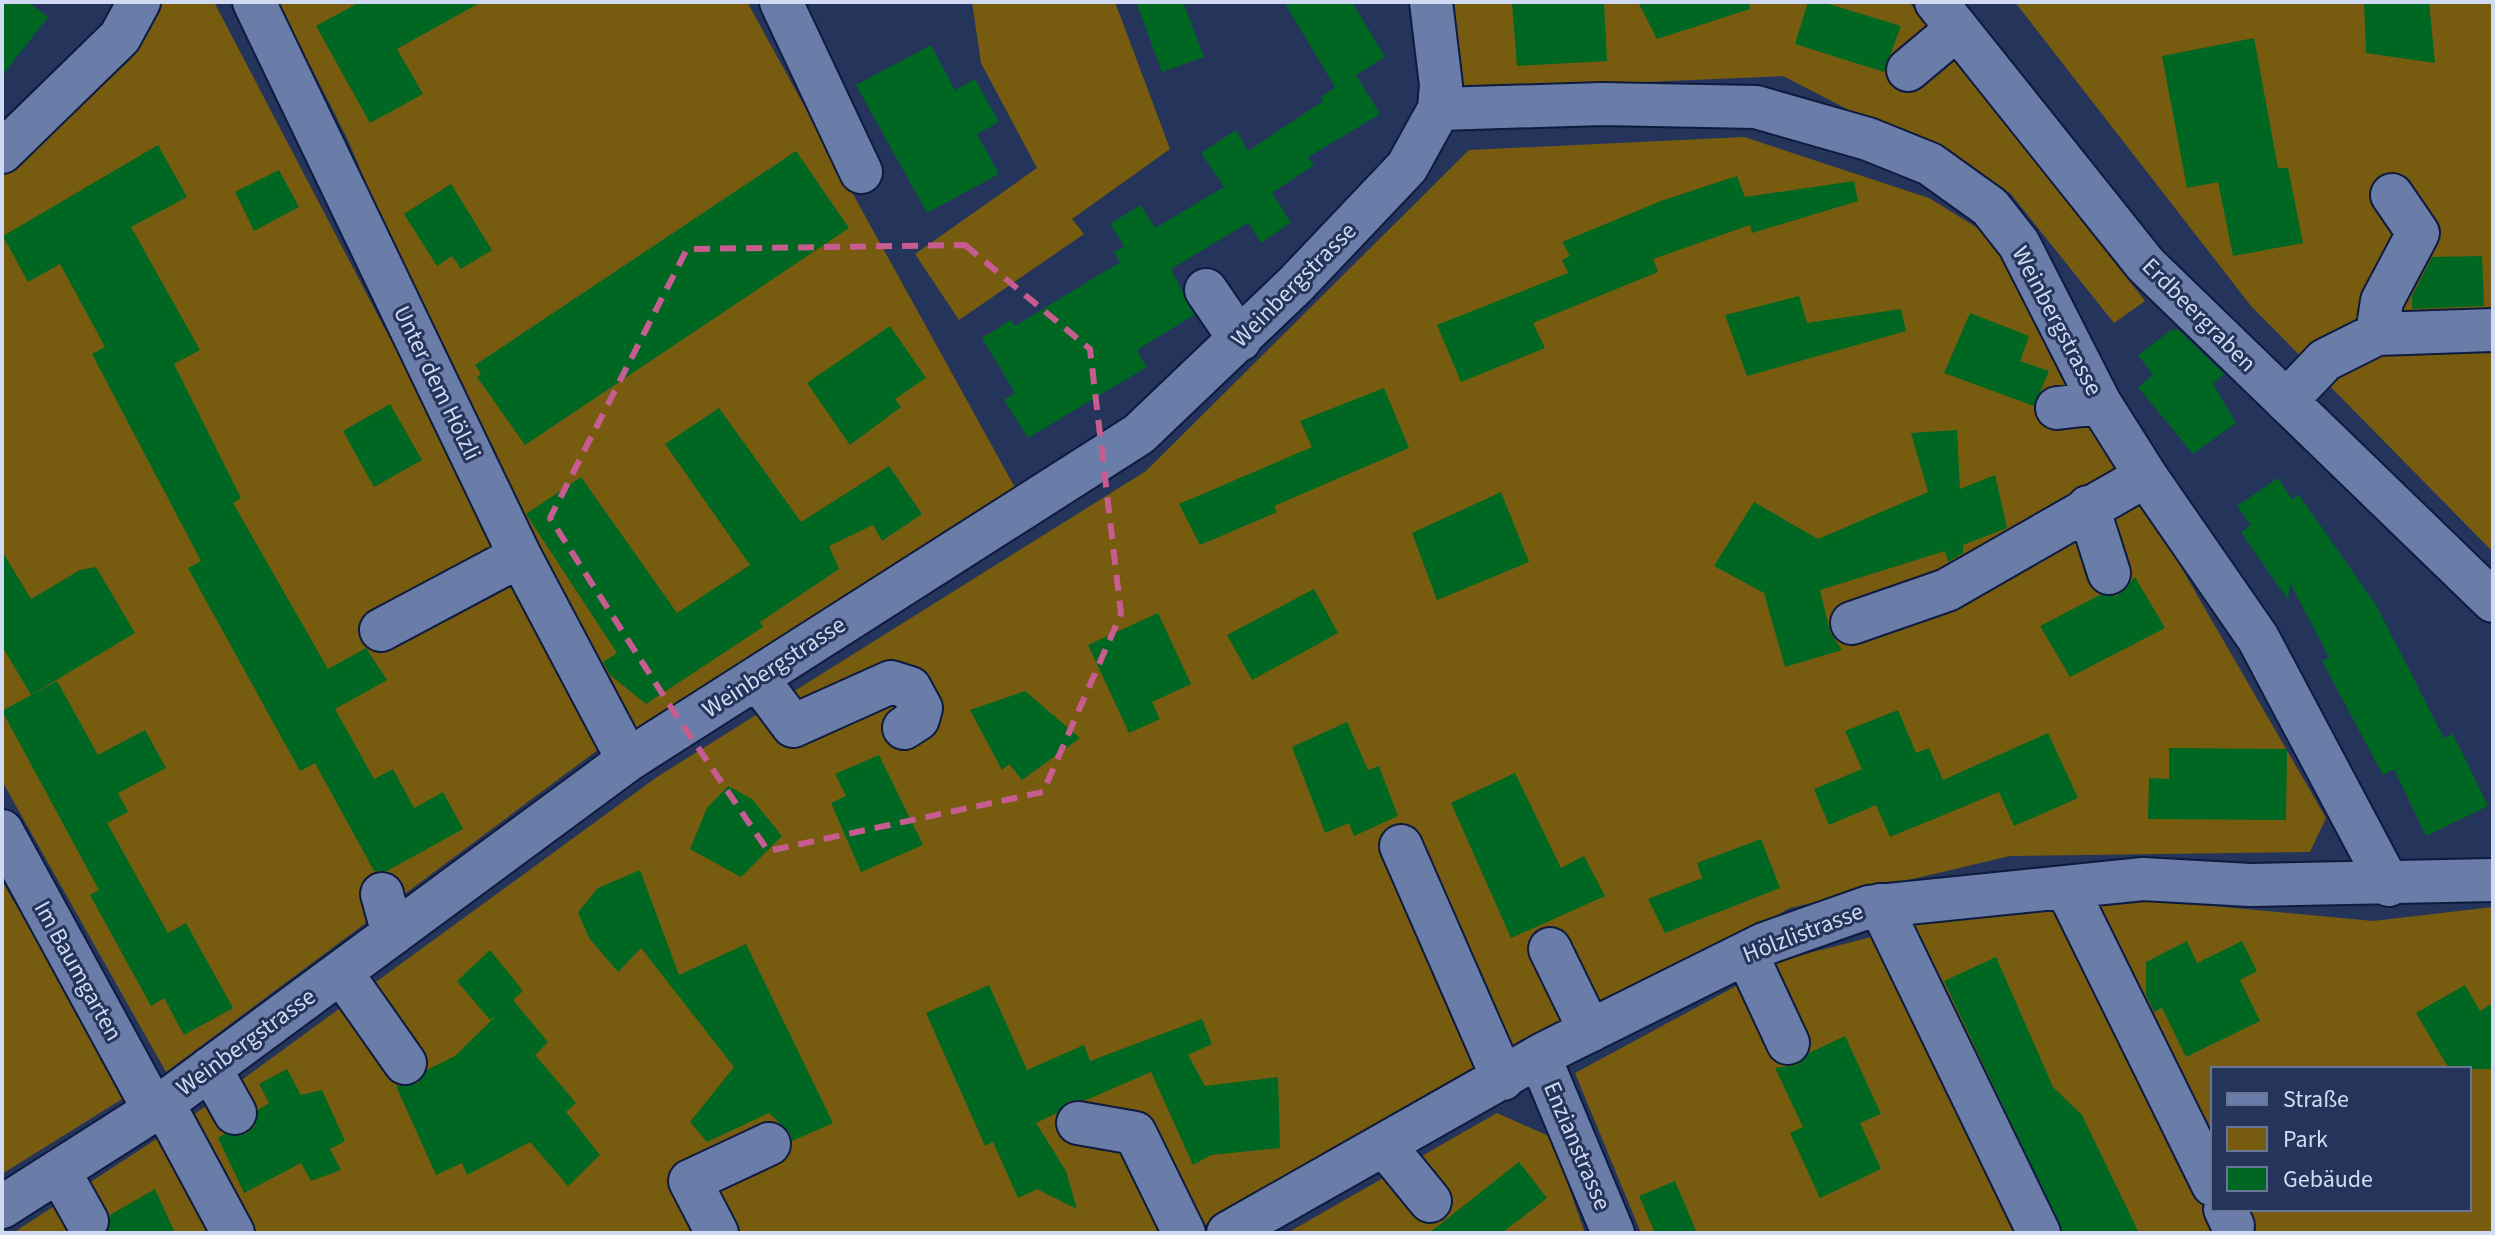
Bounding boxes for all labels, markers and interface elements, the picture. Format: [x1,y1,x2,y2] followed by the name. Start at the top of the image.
[1223,214,1365,356] street label: Weinbergstrasse
[2003,240,2111,402] street label: Weinbergstrasse
[2134,250,2264,380] street label: Erdbeergraben
[384,300,490,466] street label: Unter dem Hölzli
[695,607,853,727] street label: Weinbergstrasse
[1738,894,1868,972] street label: Hölzlistrasse
[25,895,131,1047] street label: Im Baumgarten
[169,979,323,1105] street label: Weinbergstrasse
[2211,1067,2471,1211] legend
[1534,1076,1620,1216] street label: Enzianstrasse
[2283,1082,2349,1117] text: Straße
[2283,1122,2328,1157] text: Park
[2283,1162,2373,1197] text: Gebäude

